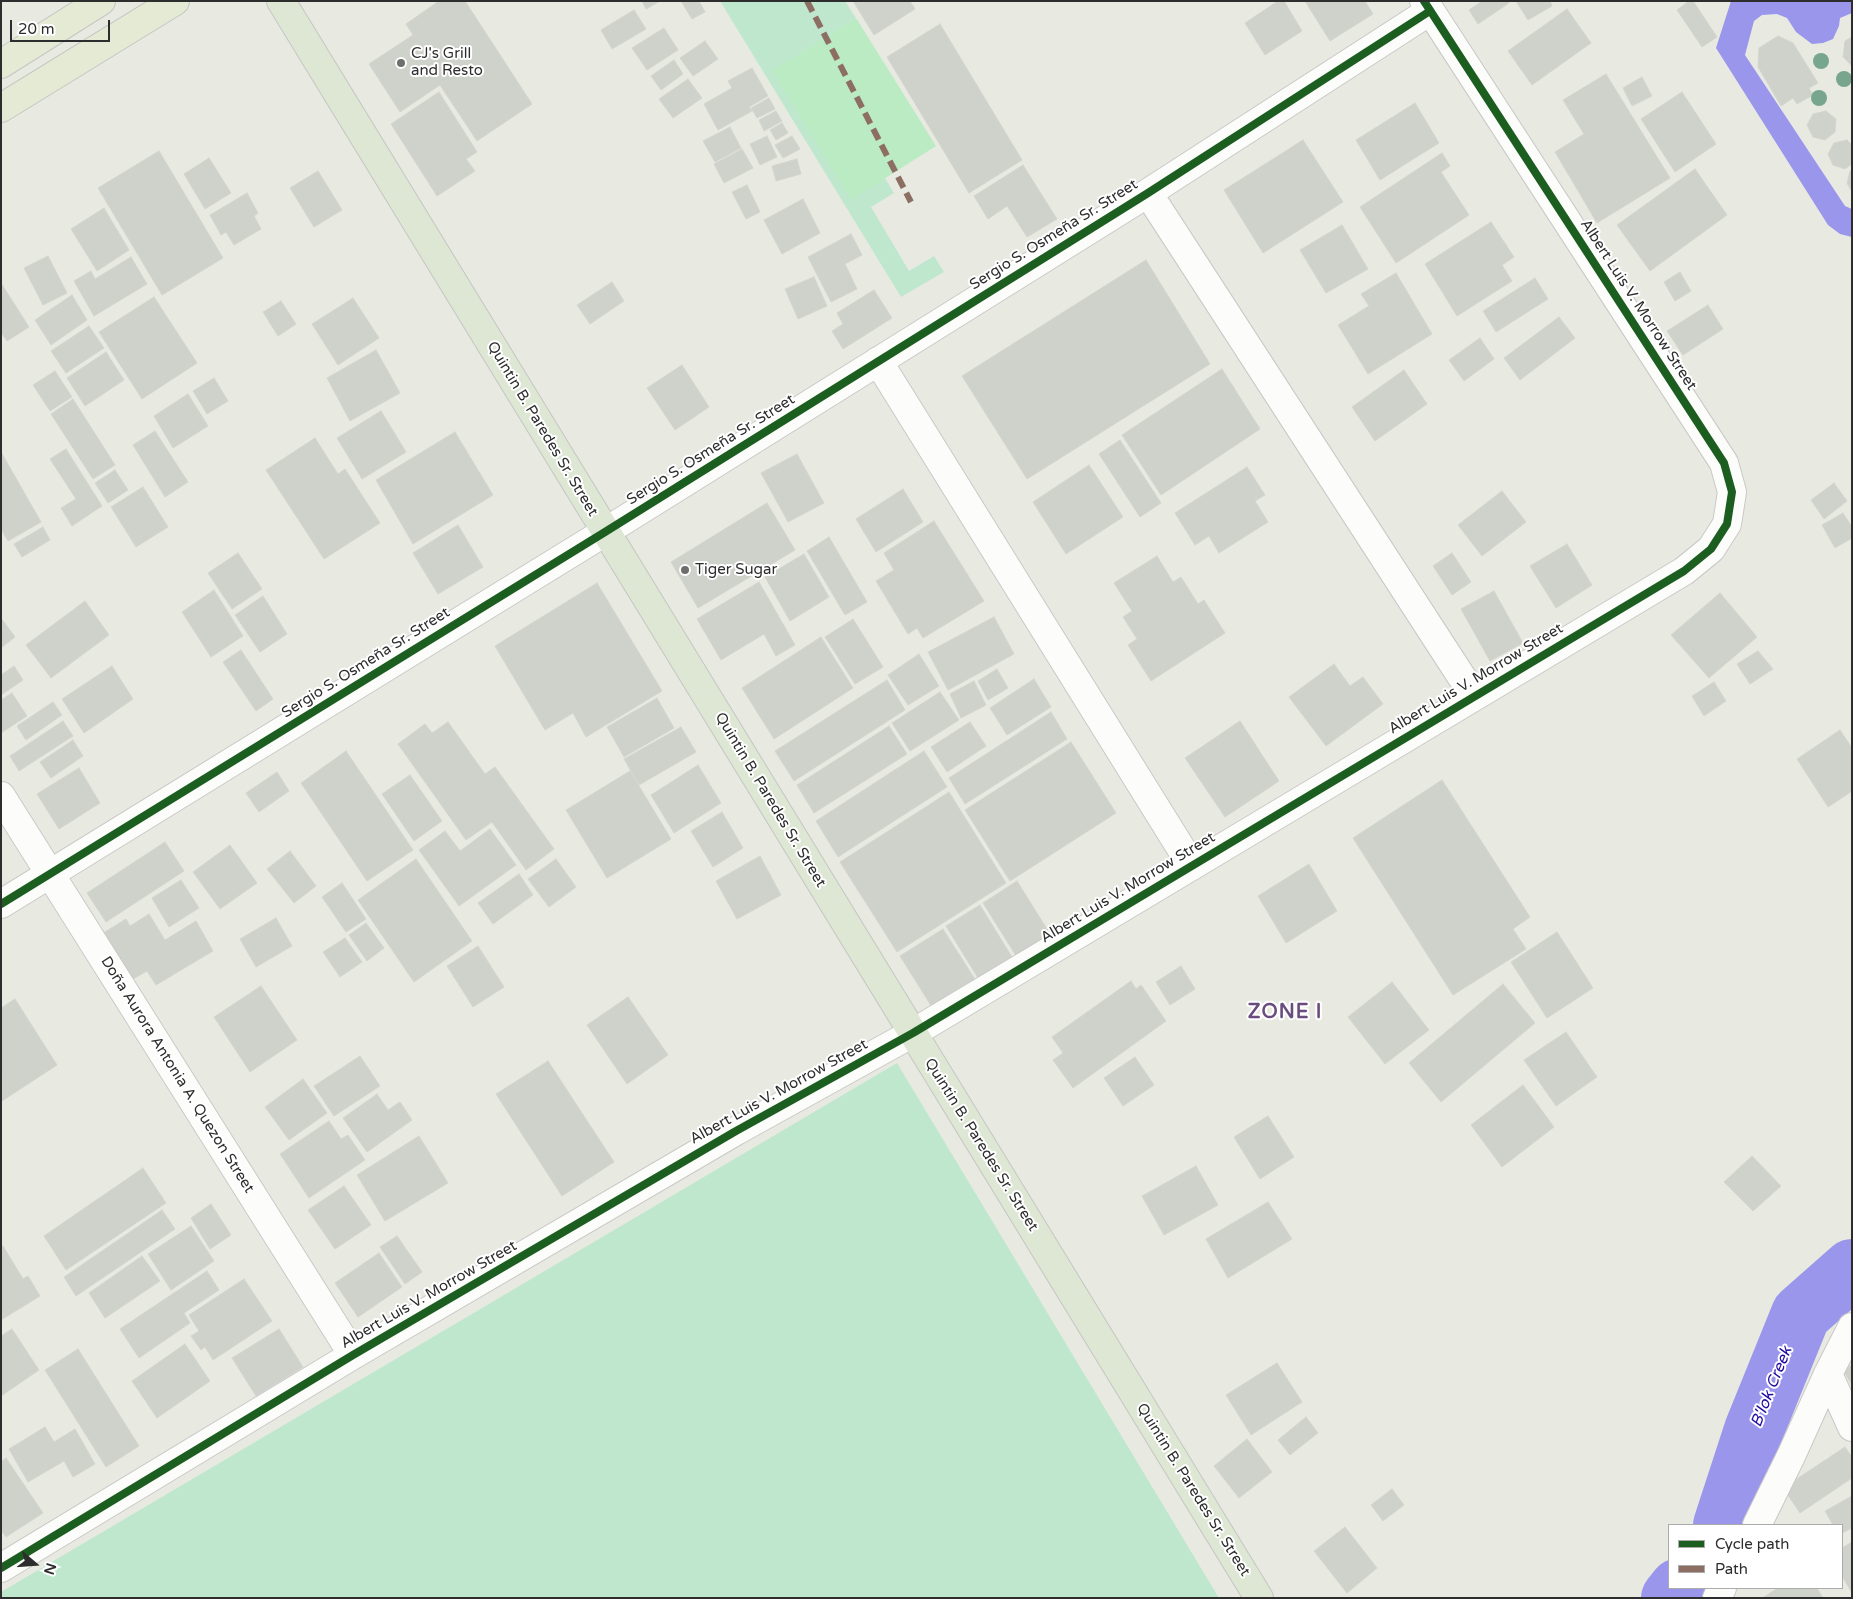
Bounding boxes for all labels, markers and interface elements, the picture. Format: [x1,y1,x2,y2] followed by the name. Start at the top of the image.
[12,10,112,42] scale bar
[18,20,55,38] text: 20 m
[411,45,483,80] place label: CJ's Grill and Resto
[395,57,407,69] marker: CJ's Grill and Resto
[967,176,1141,294] street label: Sergio S. Osmeña Sr. Street
[1576,216,1700,394] street label: Albert Luis V. Morrow Street
[483,338,601,520] street label: Quintin B. Paredes Sr. Street
[624,391,798,509] street label: Sergio S. Osmeña Sr. Street
[695,561,777,579] place label: Tiger Sugar
[679,564,691,576] marker: Tiger Sugar
[279,604,453,722] street label: Sergio S. Osmeña Sr. Street
[1386,620,1566,738] street label: Albert Luis V. Morrow Street
[711,709,829,891] street label: Quintin B. Paredes Sr. Street
[1038,829,1218,947] street label: Albert Luis V. Morrow Street
[96,953,258,1197] street label: Doña Aurora Antonia A. Quezon Street
[1247,1001,1323,1025] district label: ZONE I
[687,1036,871,1148] street label: Albert Luis V. Morrow Street
[920,1055,1042,1235] street label: Quintin B. Paredes Sr. Street
[338,1237,520,1353] street label: Albert Luis V. Morrow Street
[1747,1344,1797,1430] water label: B'lok Creek
[1132,1400,1254,1580] street label: Quintin B. Paredes Sr. Street
[1668,1524,1843,1589] legend
[1715,1535,1789,1553] text: Cycle path
[10,1539,60,1589] north arrow
[1715,1560,1748,1578] text: Path
[40,1561,60,1577] text: N

